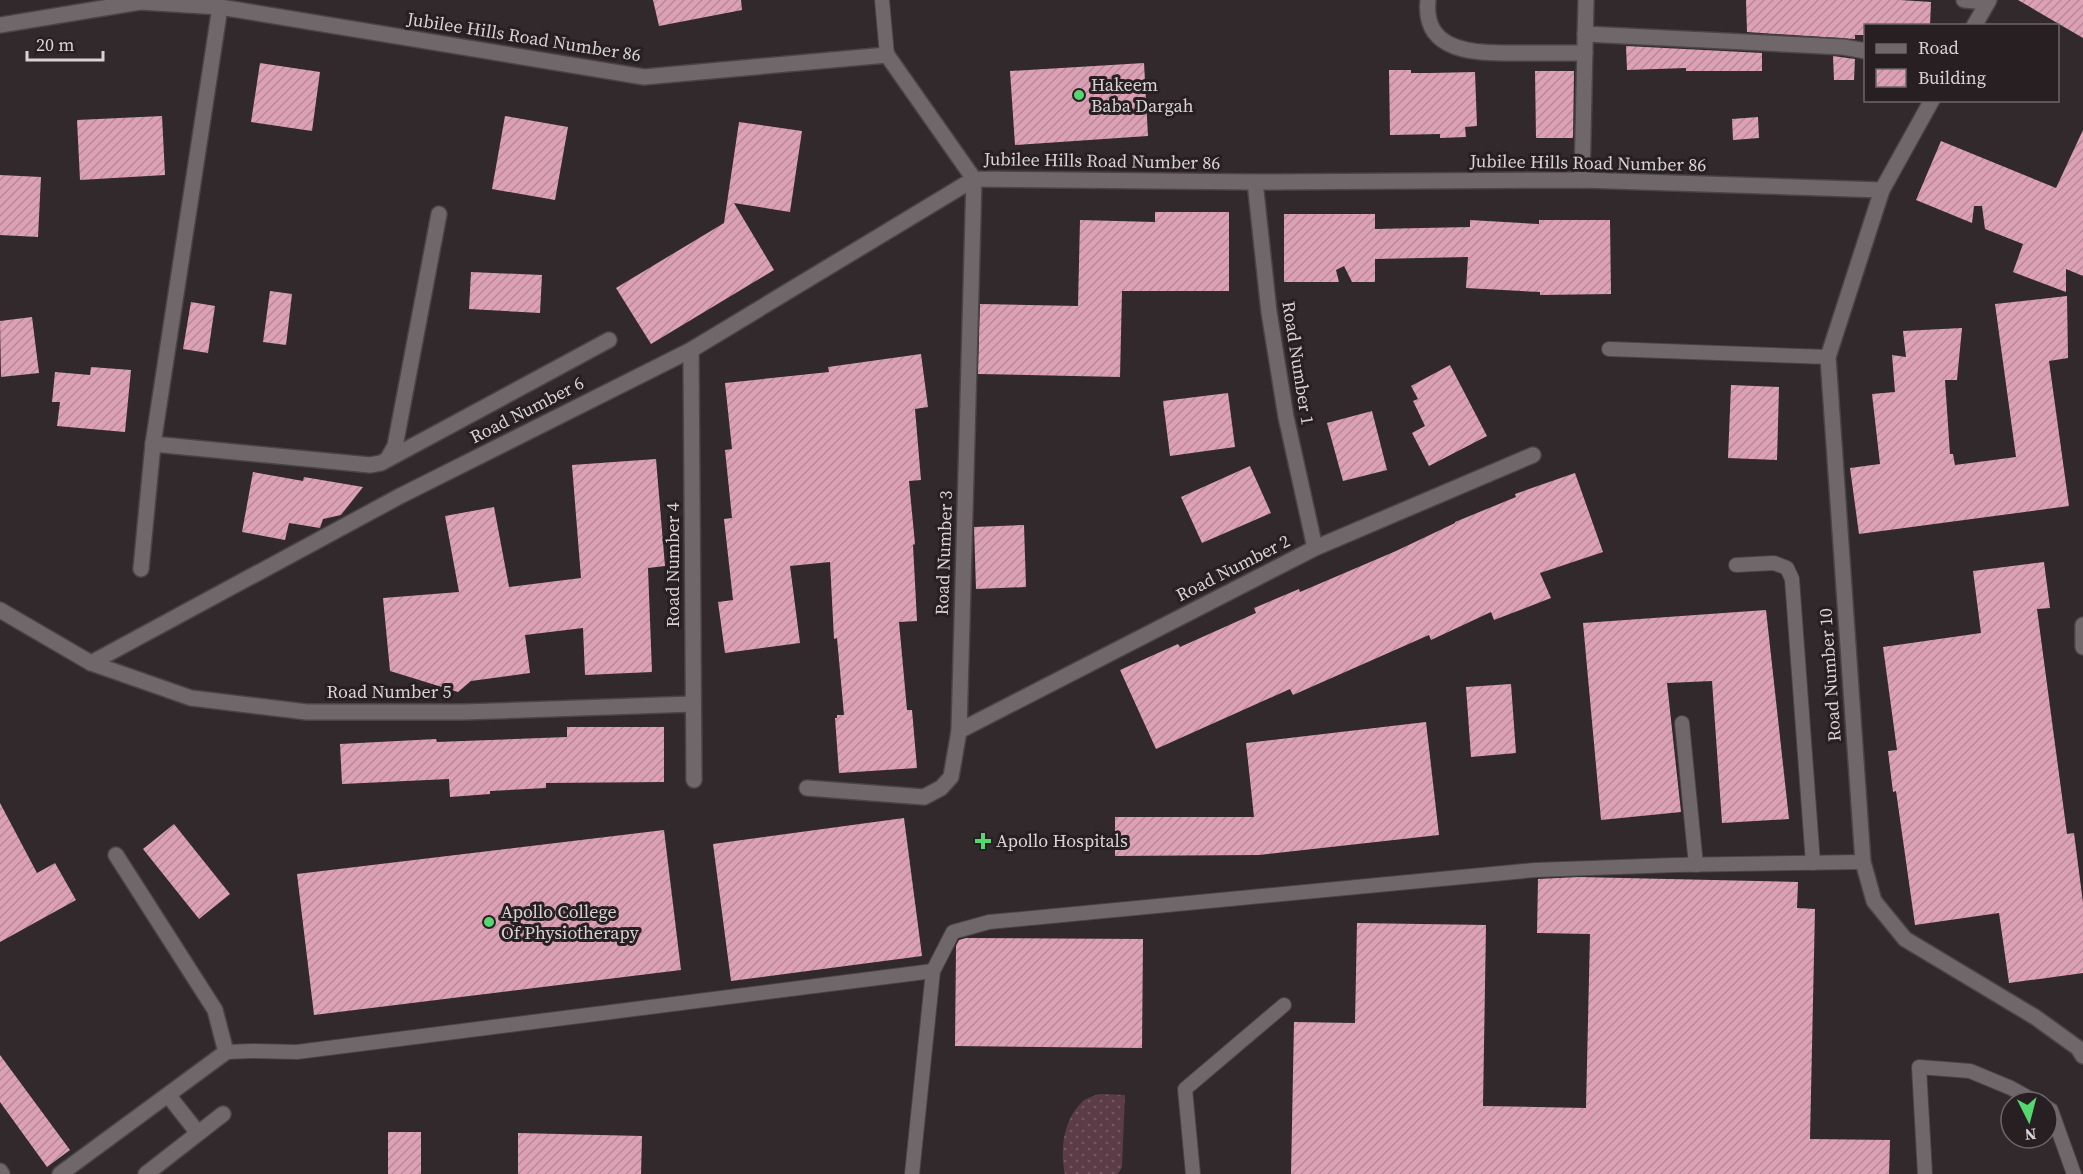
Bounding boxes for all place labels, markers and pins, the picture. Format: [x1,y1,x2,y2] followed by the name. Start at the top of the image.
[1091,72,1194,118] place label: Hakeem Baba Dargah
[1072,88,1086,102] marker: Hakeem Baba Dargah
[996,828,1128,853] place label: Apollo Hospitals
[974,832,992,850] marker: Apollo Hospitals
[501,899,639,945] place label: Apollo College Of Physiotherapy
[482,915,496,929] marker: Apollo College Of Physiotherapy

